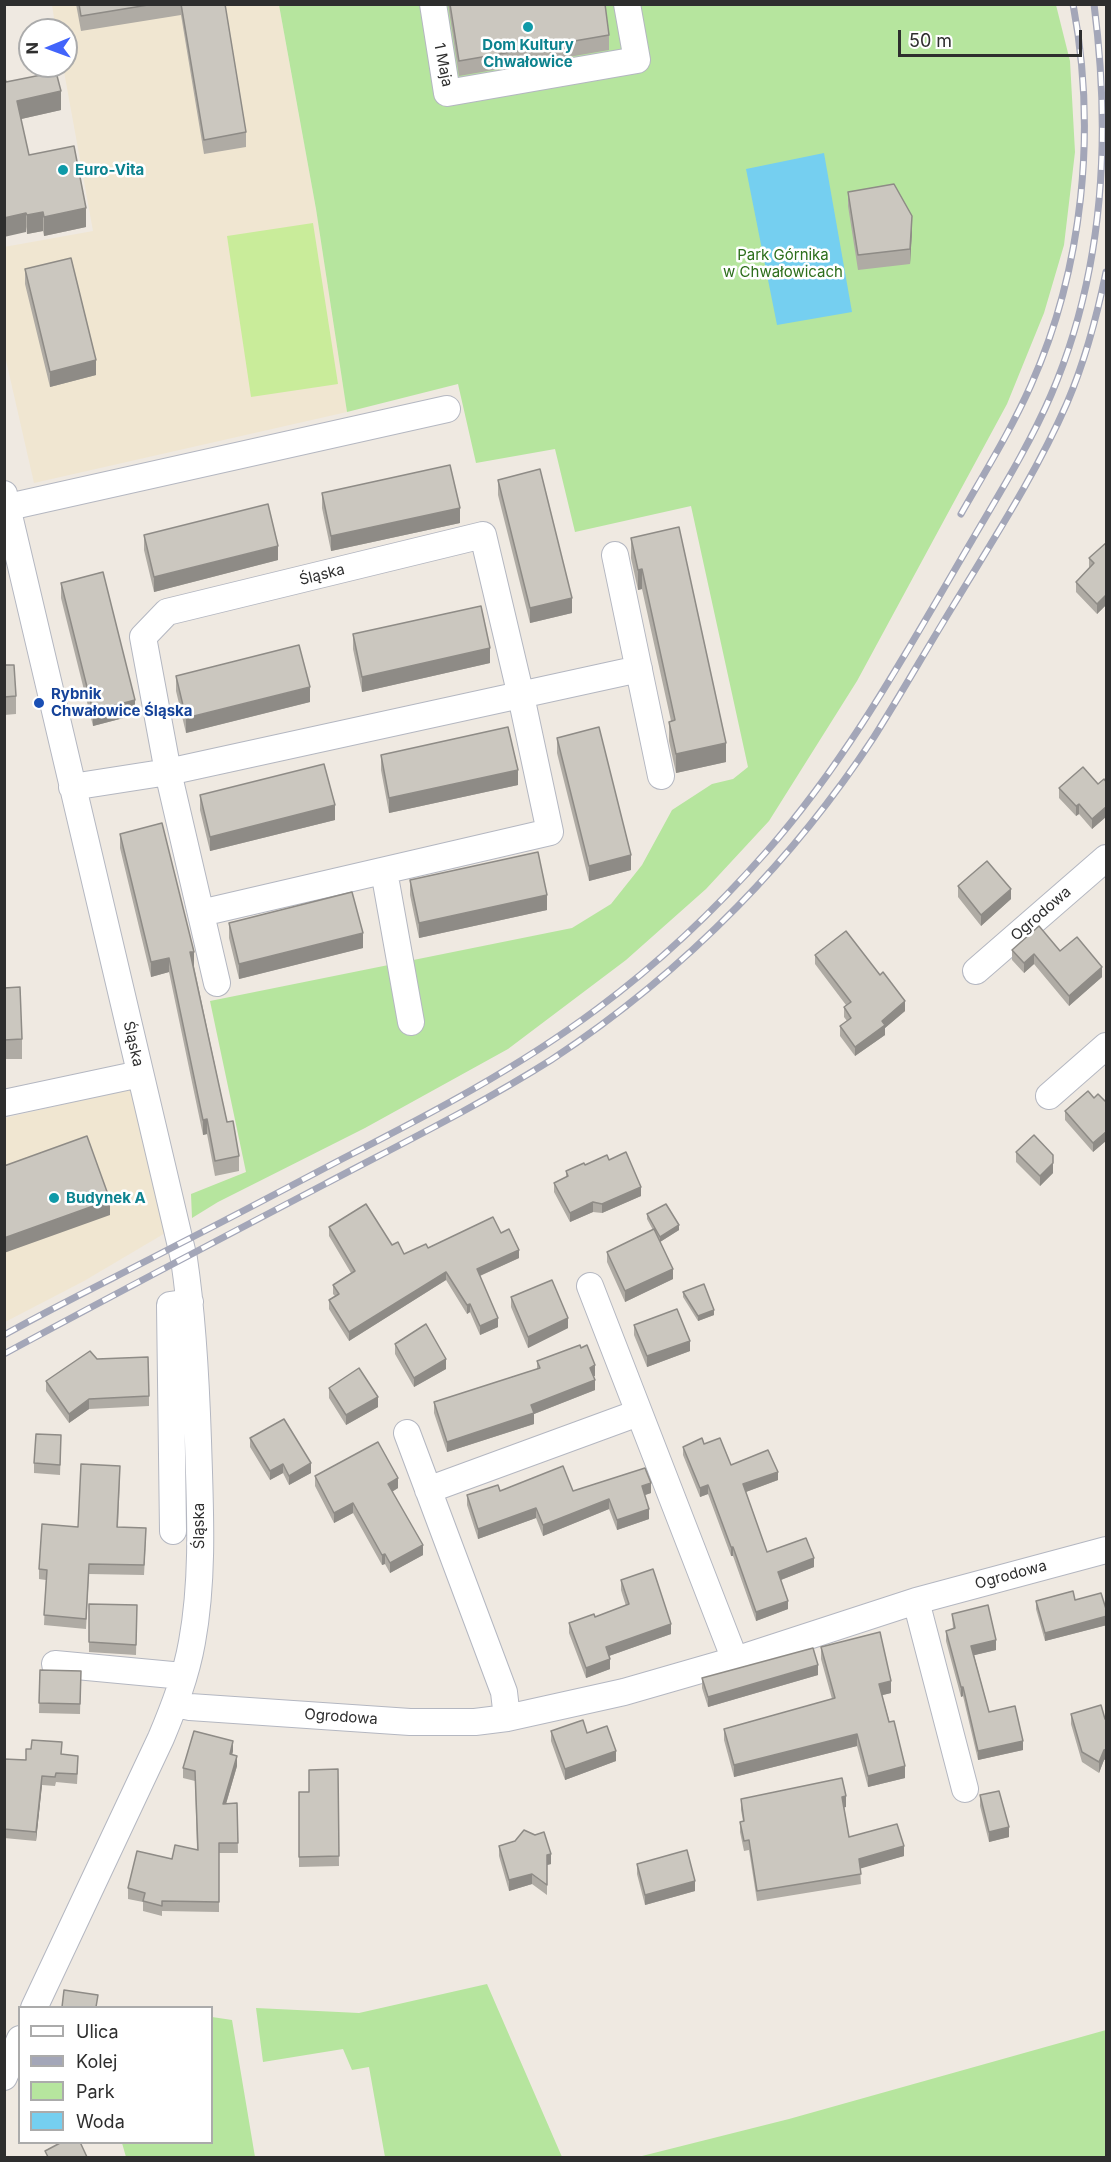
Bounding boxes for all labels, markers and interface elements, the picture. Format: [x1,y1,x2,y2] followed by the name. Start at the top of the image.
[18,18,78,78] north arrow
[901,18,1086,56] scale bar
[521,20,535,34] marker: Dom Kultury Chwałowice
[909,30,952,51] text: 50 m
[482,36,574,71] place label: Dom Kultury Chwałowice
[22,42,42,55] text: N
[430,42,456,88] street label: 1 Maja
[75,161,144,179] place label: Euro-Vita
[56,163,70,177] marker: Euro-Vita
[723,246,843,281] park label: Park Górnika w Chwałowicach
[297,561,347,589] street label: Śląska
[51,685,192,720] place label: Rybnik Chwałowice Śląska
[32,696,46,710] marker: Rybnik Chwałowice Śląska
[1007,883,1075,945] street label: Ogrodowa
[119,1019,147,1069] street label: Śląska
[66,1189,146,1207] place label: Budynek A
[47,1191,61,1205] marker: Budynek A
[190,1503,208,1549] street label: Śląska
[973,1557,1049,1593] street label: Ogrodowa
[304,1705,378,1729] street label: Ogrodowa
[18,2006,213,2144] legend
[76,2021,119,2042] text: Ulica
[76,2051,117,2072] text: Kolej
[76,2081,115,2102] text: Park
[76,2111,125,2132] text: Woda

